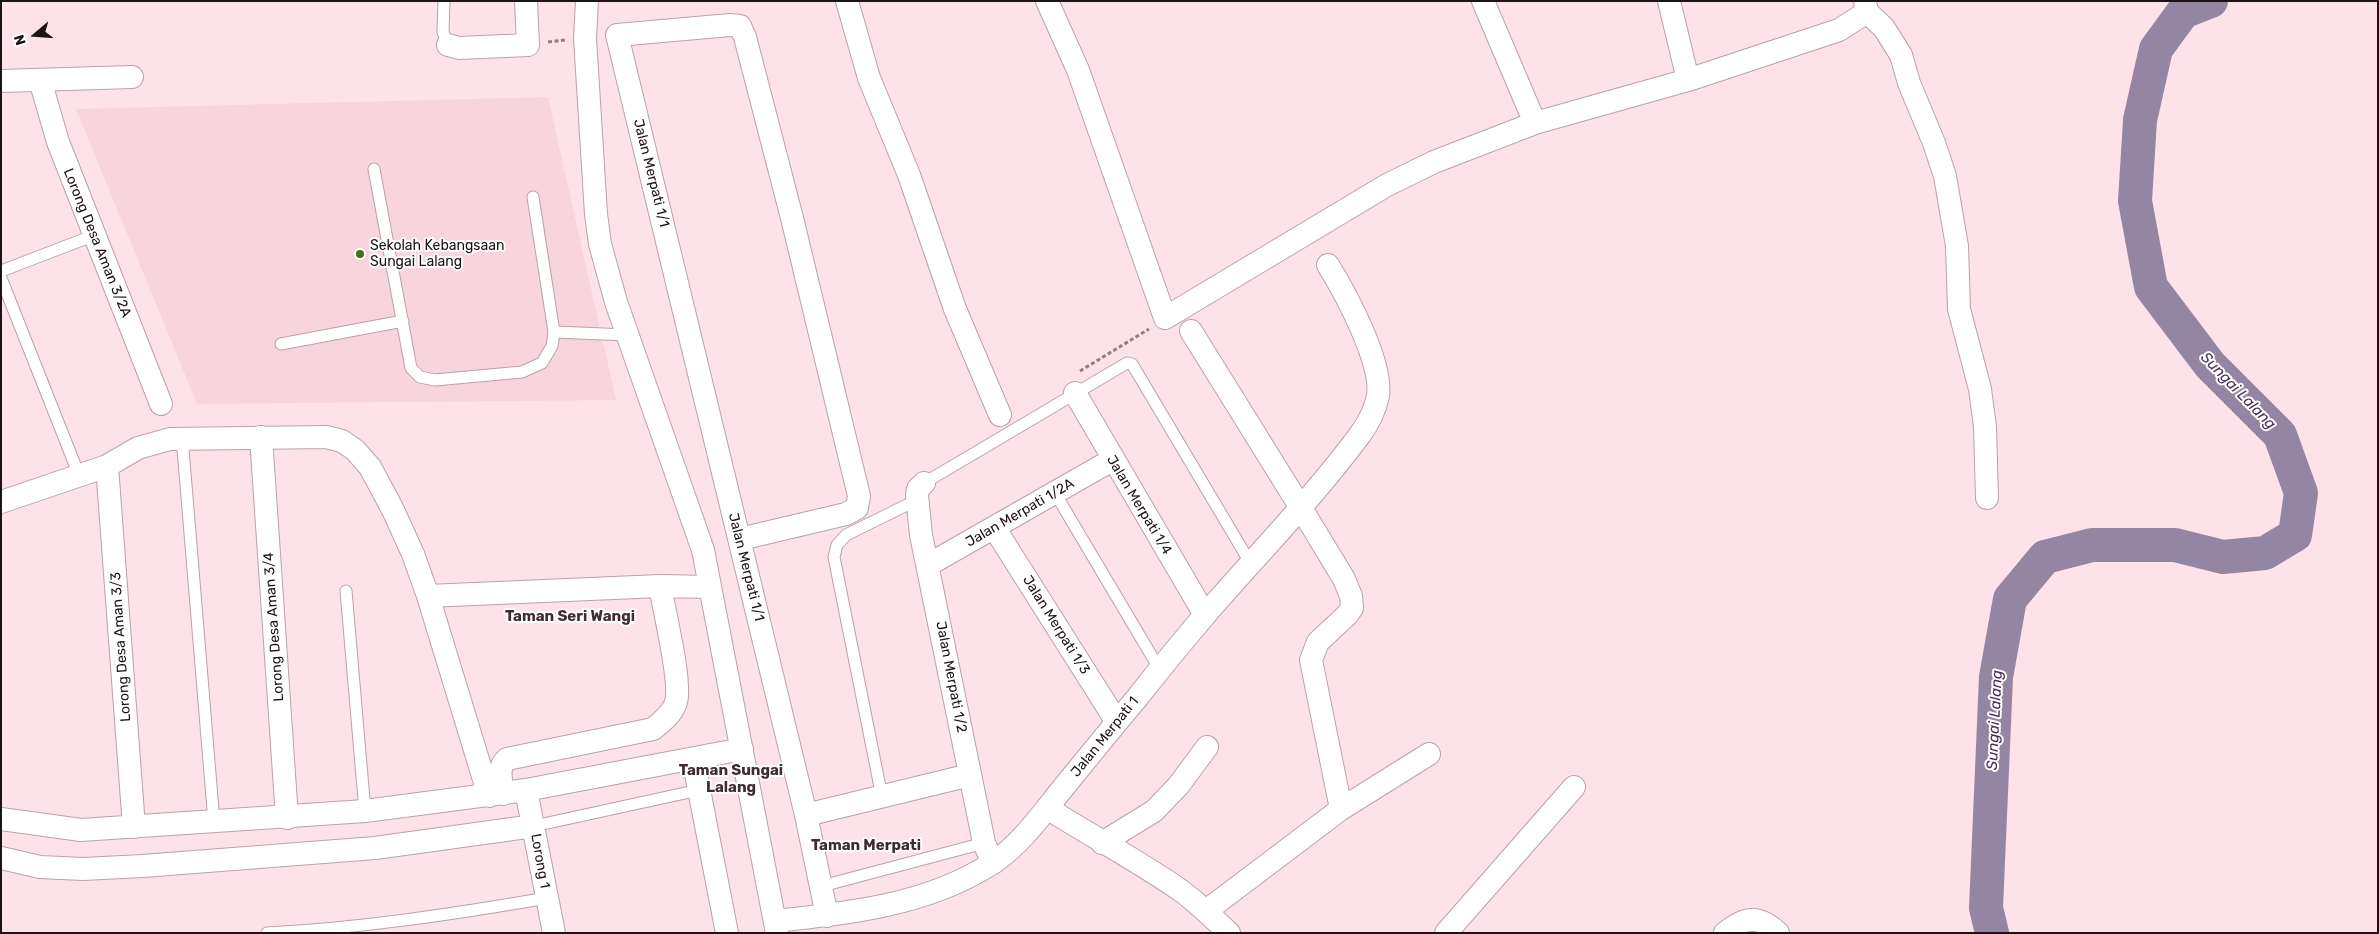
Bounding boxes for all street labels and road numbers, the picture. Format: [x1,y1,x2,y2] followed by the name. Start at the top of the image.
[629,117,673,229] street label: Jalan Merpati 1/1
[59,166,135,320] street label: Lorong Desa Aman 3/2A
[1103,452,1175,558] street label: Jalan Merpati 1/4
[963,475,1077,551] street label: Jalan Merpati 1/2A
[724,511,768,623] street label: Jalan Merpati 1/1
[260,552,288,702] street label: Lorong Desa Aman 3/4
[107,572,135,722] street label: Lorong Desa Aman 3/3
[1019,572,1093,678] street label: Jalan Merpati 1/3
[932,620,970,734] street label: Jalan Merpati 1/2
[1068,694,1142,780] street label: Jalan Merpati 1
[527,832,553,890] street label: Lorong 1

